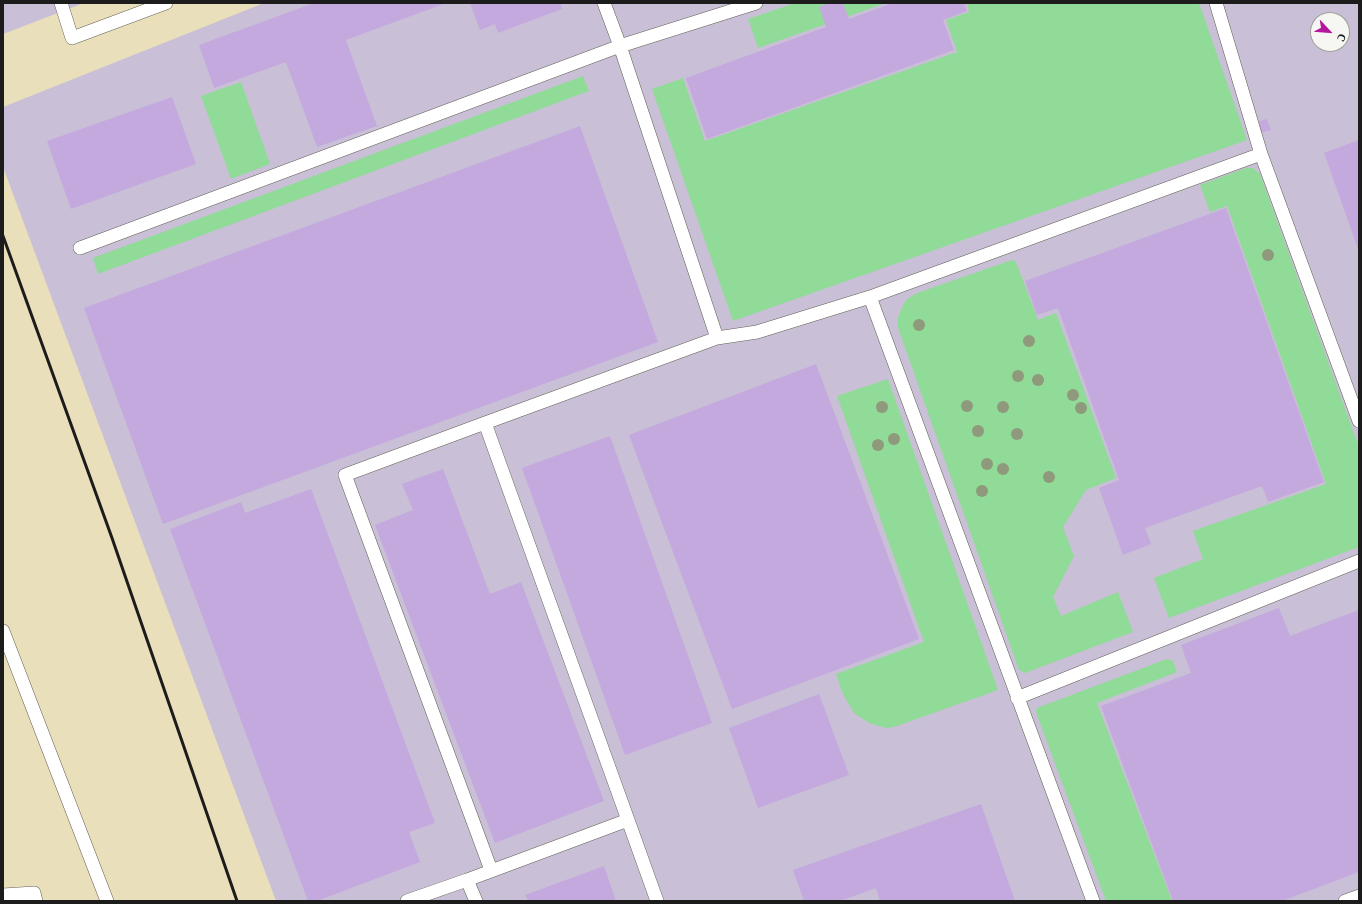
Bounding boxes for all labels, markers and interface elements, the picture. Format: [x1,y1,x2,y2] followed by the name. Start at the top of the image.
[1310,12,1350,52] north arrow
[1332,31,1349,44] text: С

